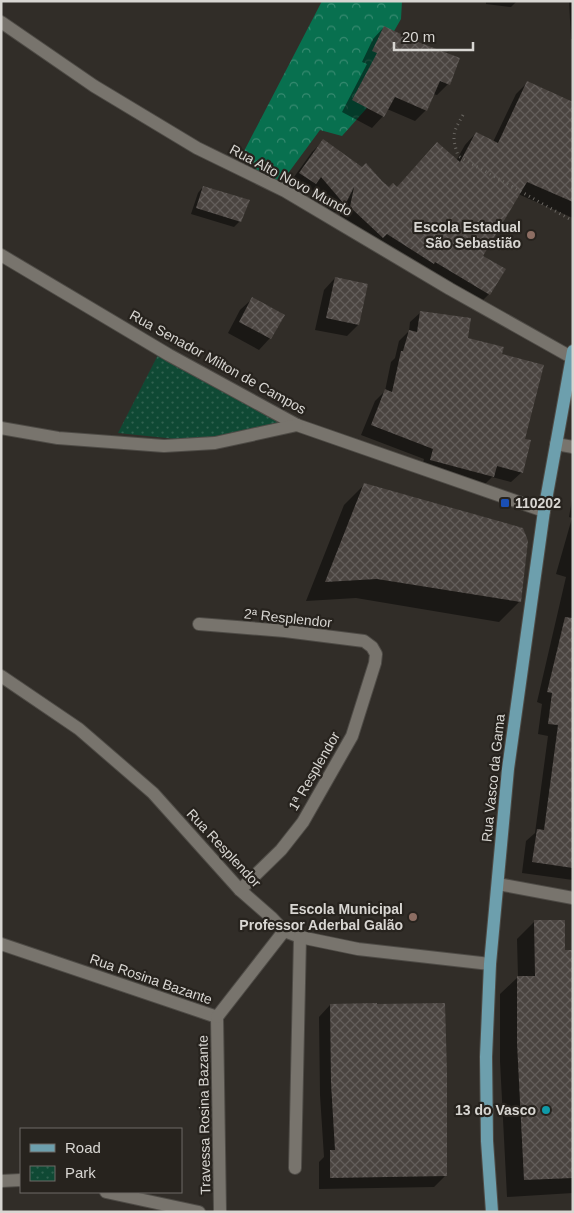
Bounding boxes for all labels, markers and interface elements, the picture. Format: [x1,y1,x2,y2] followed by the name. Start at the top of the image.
[394,20,473,52] scale bar
[402,28,435,45] text: 20 m
[227,141,355,219] street label: Rua Alto Novo Mundo
[414,219,521,251] place label: Escola Estadual São Sebastião
[525,229,537,241] marker: Escola Estadual São Sebastião
[127,307,309,417] street label: Rua Senador Milton de Campos
[515,495,561,511] place label: 110202
[499,497,511,509] marker: 110202
[243,605,333,631] street label: 2ª Resplendor
[478,713,508,843] street label: Rua Vasco da Gama
[285,728,343,813] street label: 1ª Resplendor
[184,806,265,891] street label: Rua Resplendor
[239,901,403,933] place label: Escola Municipal Professor Aderbal Galão
[407,911,419,923] marker: Escola Municipal Professor Aderbal Galão
[88,951,215,1008] street label: Rua Rosina Bazante
[195,1035,213,1195] street label: Travessa Rosina Bazante
[455,1102,536,1118] place label: 13 do Vasco
[540,1104,552,1116] marker: 13 do Vasco
[20,1128,182,1193] legend
[65,1139,101,1156] text: Road
[65,1164,96,1181] text: Park

